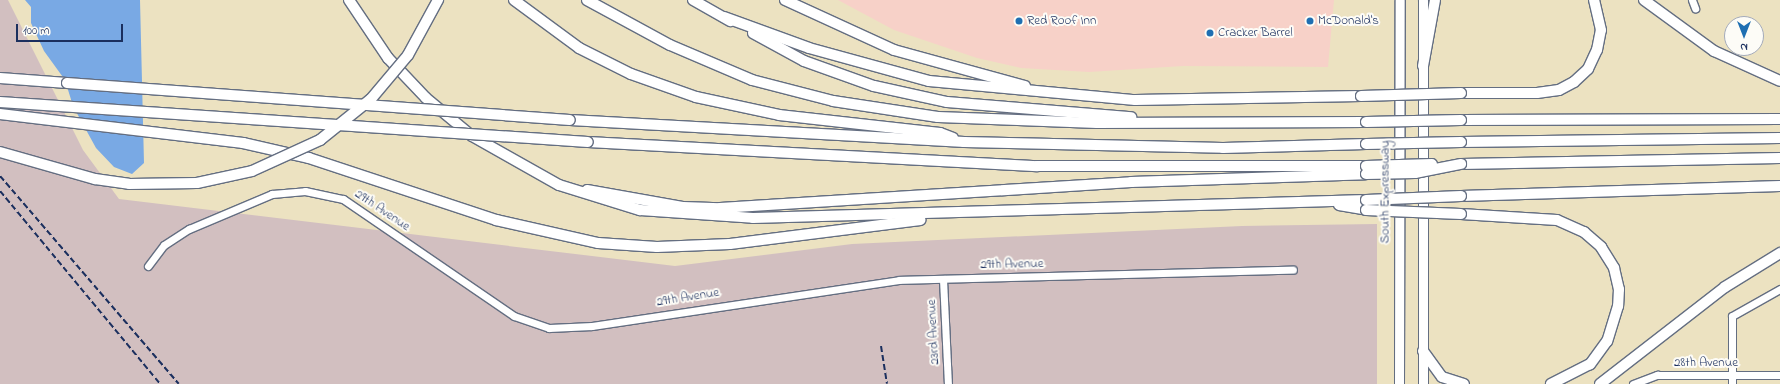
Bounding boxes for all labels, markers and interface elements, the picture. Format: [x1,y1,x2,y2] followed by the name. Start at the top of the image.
[1027,13,1096,29] place label: Red Roof Inn
[1318,13,1379,29] place label: McDonald's
[18,16,125,42] scale bar
[1014,16,1024,26] marker: Red Roof Inn
[1305,16,1315,26] marker: McDonald's
[1724,16,1764,56] north arrow
[23,22,50,40] text: 100 m
[1218,25,1293,41] place label: Cracker Barrel
[1205,28,1215,38] marker: Cracker Barrel
[1740,39,1748,55] text: N
[1378,141,1394,243] street label: South Expressway
[352,187,412,235] street label: 29th Avenue
[980,257,1044,273] street label: 29th Avenue
[656,285,720,311] street label: 29th Avenue
[925,299,943,365] street label: 23rd Avenue
[1674,355,1738,371] street label: 28th Avenue

